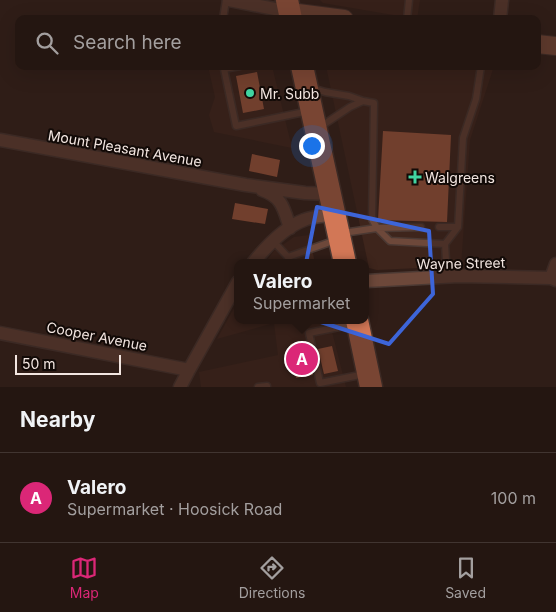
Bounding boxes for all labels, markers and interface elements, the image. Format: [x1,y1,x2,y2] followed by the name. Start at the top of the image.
[15,15,541,70] search box
[33,29,61,57] icon: search
[73,31,182,54] text: Search here
[260,85,319,102] place label: Mr. Subb
[244,87,256,99] marker: Mr. Subb
[47,126,203,170] street label: Mount Pleasant Avenue
[299,133,325,159] your location
[425,169,495,186] place label: Walgreens
[409,171,421,183] marker: Walgreens
[417,254,506,272] street label: Wayne Street
[234,259,369,324] popup
[253,270,312,293] text: Valero
[253,293,350,313] text: Supermarket
[45,318,149,354] street label: Cooper Avenue
[286,340,318,378] pin: A
[15,352,121,375] scale bar
[22,355,56,372] text: 50 m
[20,407,95,432] text: Nearby
[67,476,127,499] text: Valero
[30,488,42,508] text: A
[491,488,536,508] text: 100 m
[67,499,282,519] text: Supermarket · Hoosick Road
[70,554,99,601] tab: Map
[239,554,305,601] tab: Directions
[445,554,486,601] tab: Saved

